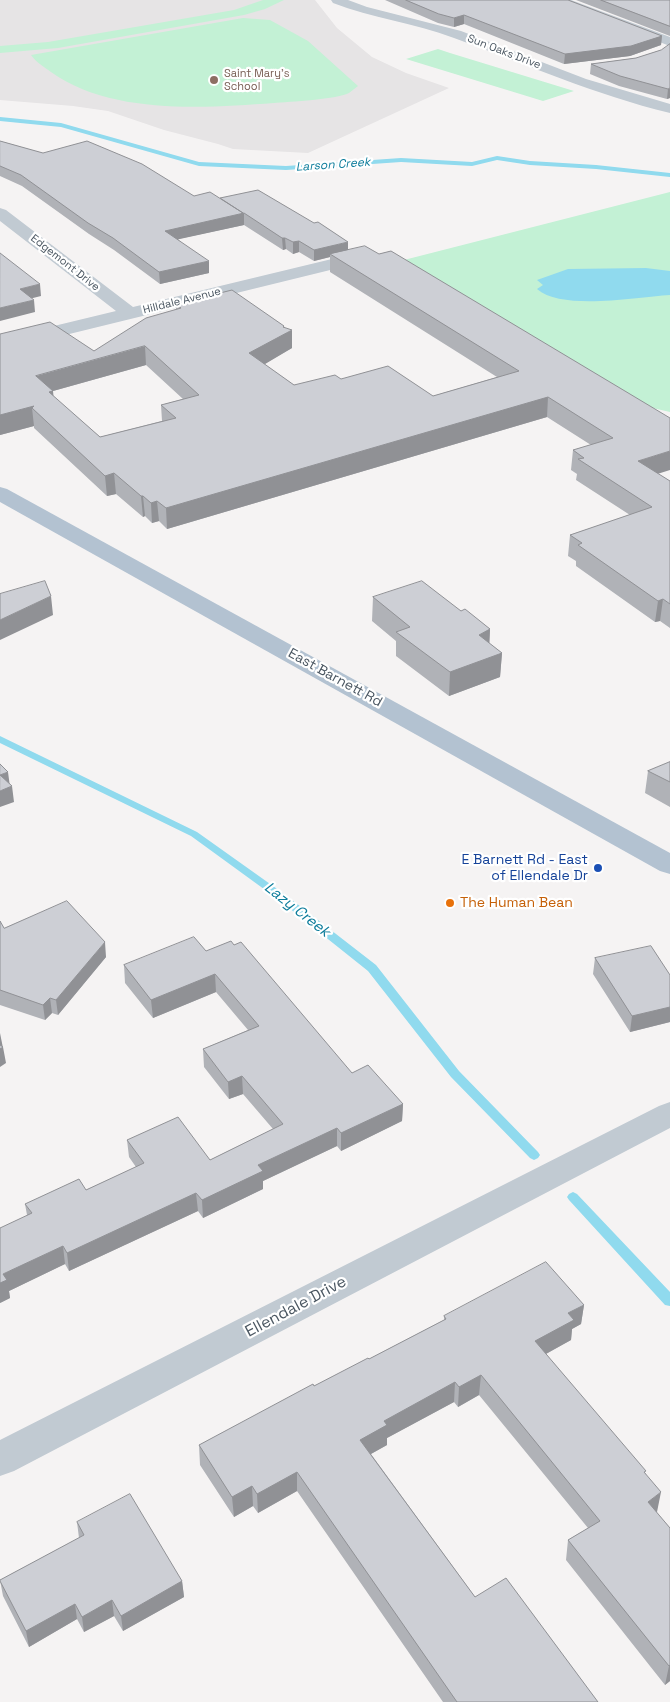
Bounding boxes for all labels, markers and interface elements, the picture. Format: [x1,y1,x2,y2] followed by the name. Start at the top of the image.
[465,32,543,72] street label: Sun Oaks Drive
[224,67,289,93] place label: Saint Mary's School
[208,74,220,86] marker: Saint Mary's School
[295,155,371,175] water label: Larson Creek
[28,232,102,294] street label: Edgemont Drive
[142,285,222,317] street label: Hilldale Avenue
[285,645,385,711] street label: East Barnett Rd
[462,852,588,884] place label: E Barnett Rd - East of Ellendale Dr
[592,862,604,874] marker: E Barnett Rd - East of Ellendale Dr
[261,879,333,941] water label: Lazy Creek
[460,895,573,911] place label: The Human Bean
[444,897,456,909] marker: The Human Bean
[242,1272,350,1342] street label: Ellendale Drive

